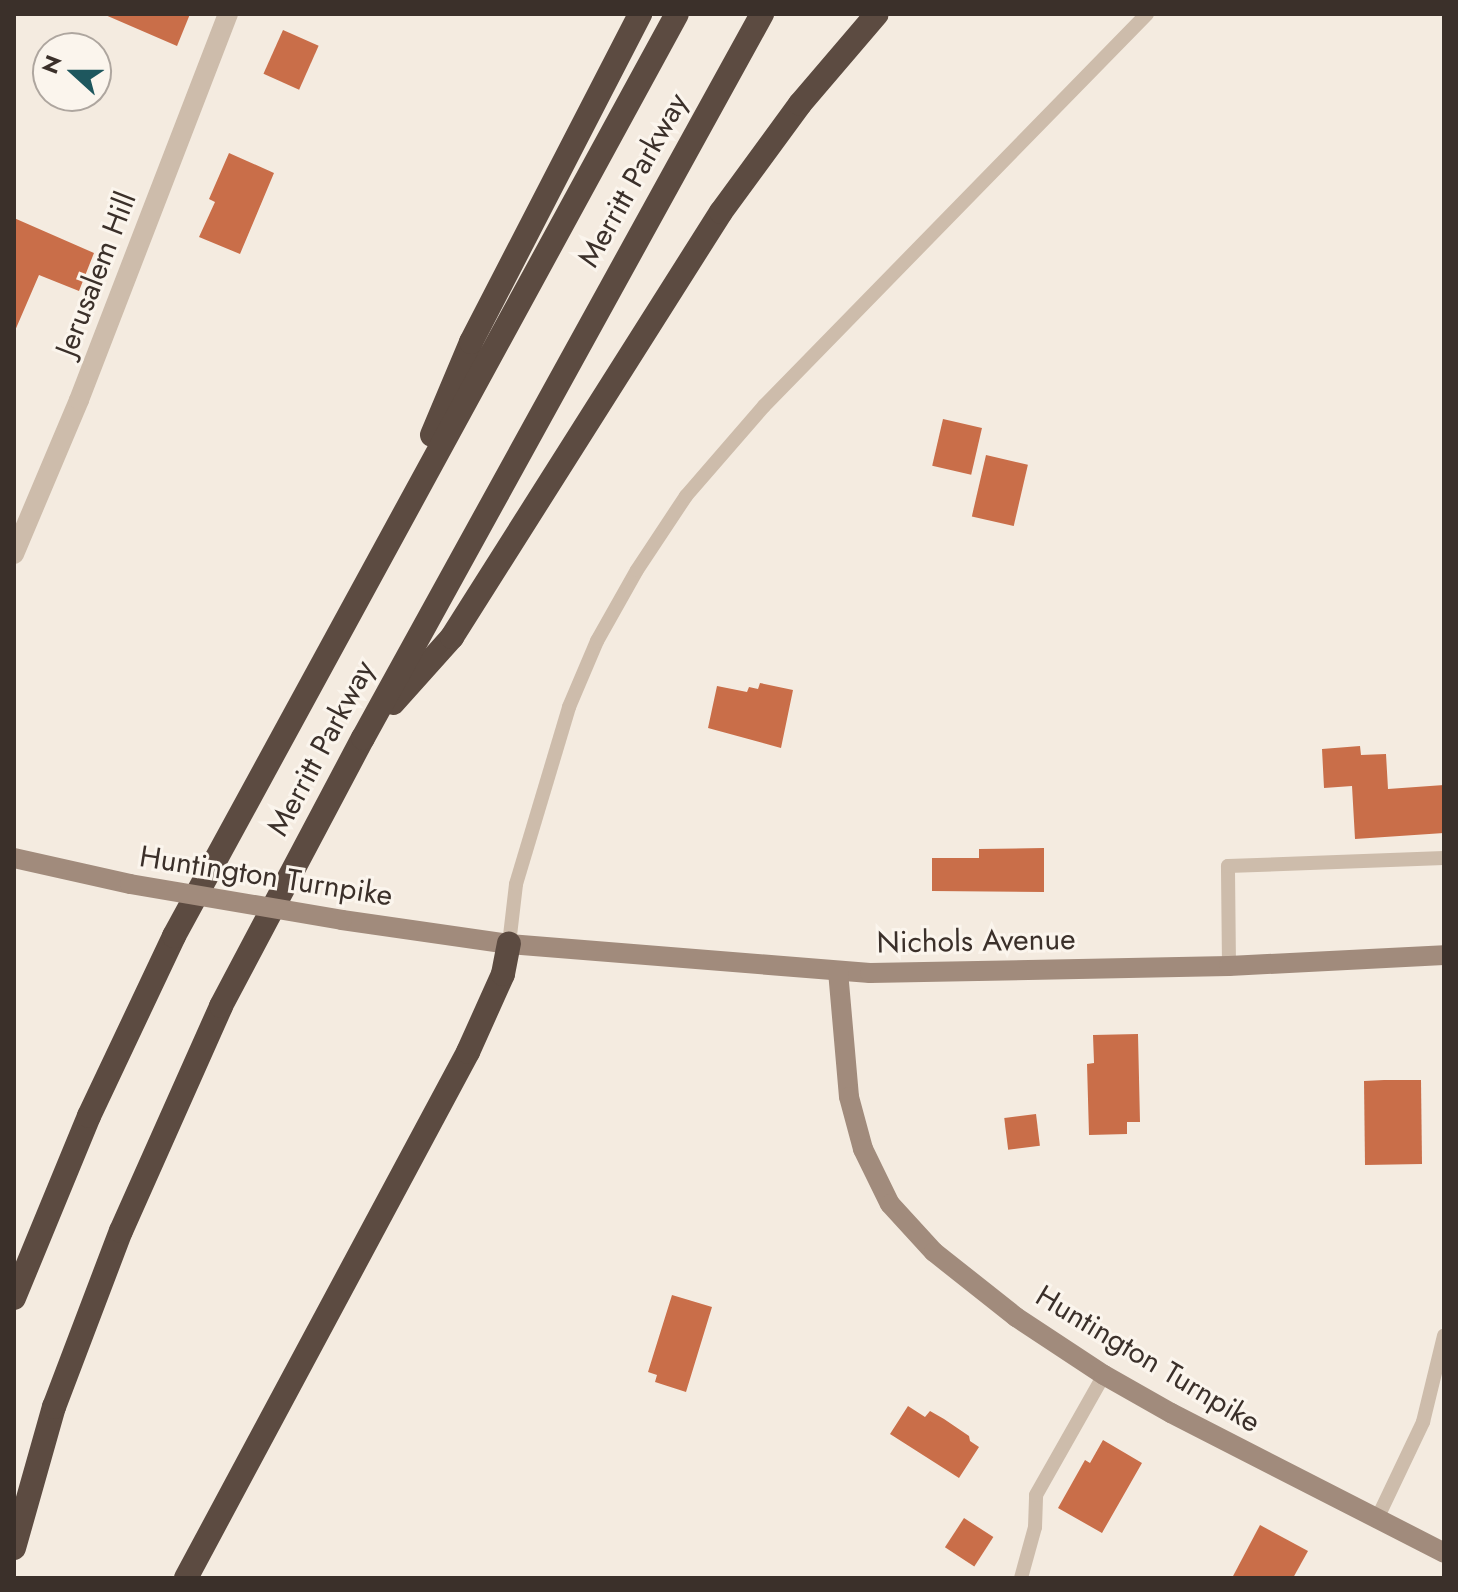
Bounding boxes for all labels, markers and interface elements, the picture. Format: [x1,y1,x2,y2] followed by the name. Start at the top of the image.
[32,32,112,112] north arrow
[33,50,70,78] text: N
[570,87,696,273] street label: Merritt Parkway
[48,187,144,361] street label: Jerusalem Hill
[260,654,382,842] street label: Merritt Parkway
[137,838,395,914] street label: Huntington Turnpike
[876,921,1076,961] street label: Nichols Avenue
[1029,1278,1267,1440] street label: Huntington Turnpike

